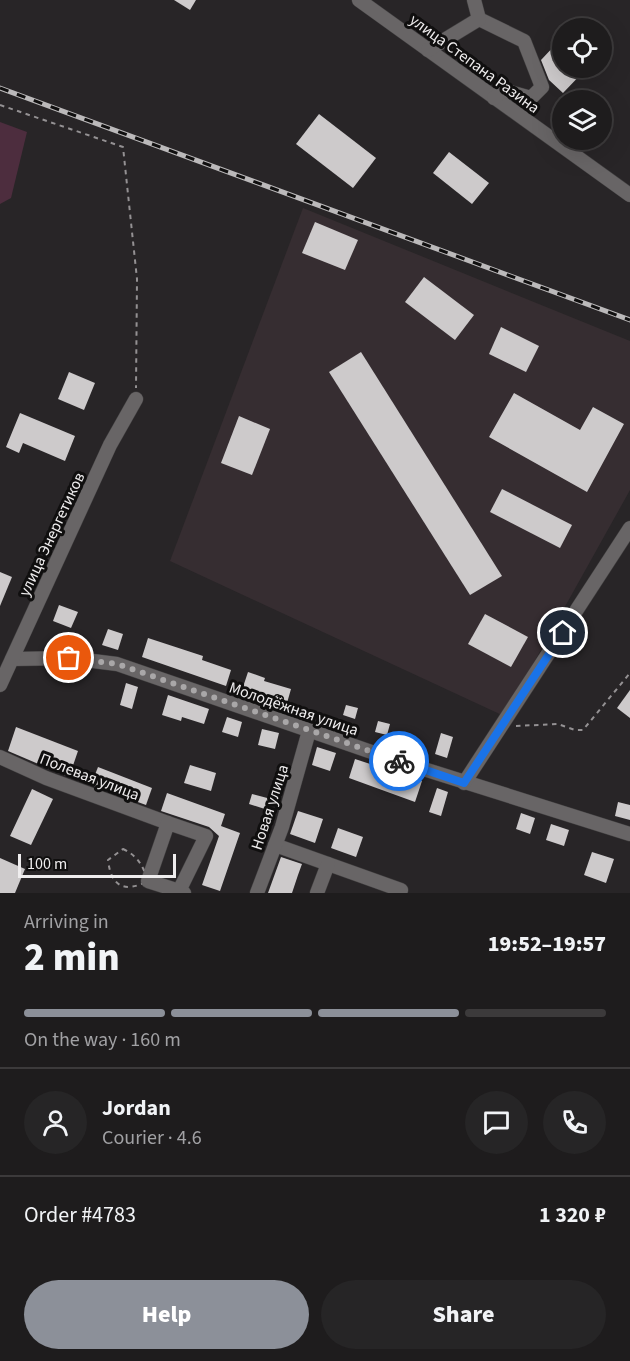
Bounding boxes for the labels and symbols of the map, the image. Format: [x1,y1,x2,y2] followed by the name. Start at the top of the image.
[405,9,544,119] street label: улица Степана Разина
[13,469,90,600] street label: улица Энергетиков
[537,607,588,658] pin
[43,632,94,683] pin
[226,677,361,741] street label: Молодёжная улица
[369,731,429,791] courier
[37,748,143,806] street label: Полевая улица
[246,762,294,853] street label: Новая улица
[18,851,176,878] scale bar

